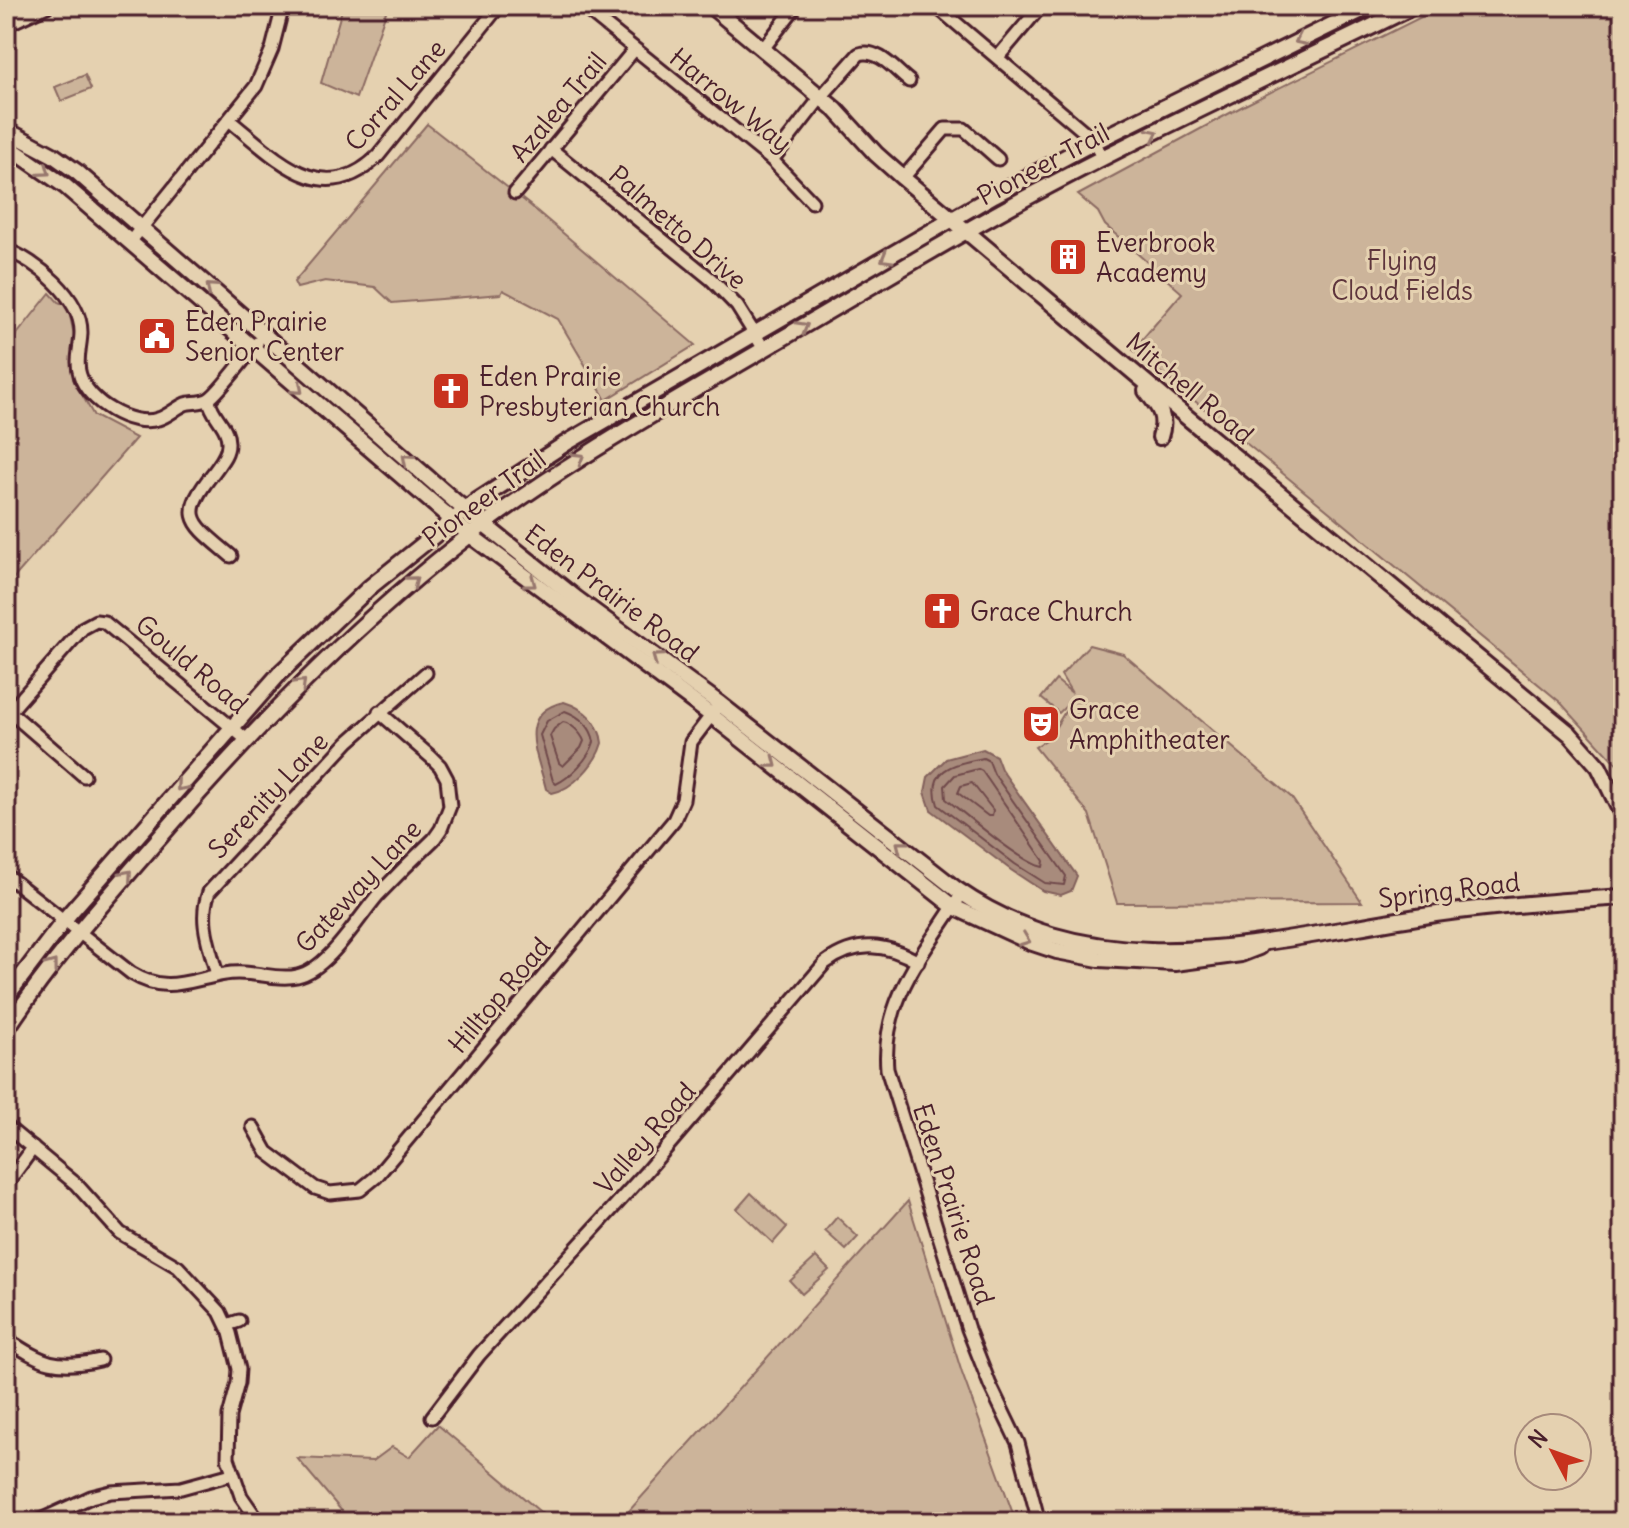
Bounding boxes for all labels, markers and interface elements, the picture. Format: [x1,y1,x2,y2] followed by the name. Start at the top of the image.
[1293,31,1308,46] one-way arrow
[338,32,452,158] street label: Corral Lane
[663,41,799,159] street label: Harrow Way
[503,45,613,169] street label: Azalea Trail
[971,115,1115,213] street label: Pioneer Trail
[1145,128,1160,143] one-way arrow
[602,158,754,296] street label: Palmetto Drive
[37,161,51,176] one-way arrow
[1096,226,1215,289] place label: Everbrook Academy
[1047,236,1089,278] building icon: Everbrook Academy
[1331,244,1473,307] park label: Flying Cloud Fields
[880,248,895,264] one-way arrow
[206,284,221,298] one-way arrow
[185,305,345,368] place label: Eden Prairie Senior Center
[136,315,178,357] public building icon: Eden Prairie Senior Center
[794,321,809,337] one-way arrow
[1119,325,1261,451] street label: Mitchell Road
[479,360,720,423] place label: Eden Prairie Presbyterian Church
[430,370,472,412] church icon: Eden Prairie Presbyterian Church
[289,379,304,394] one-way arrow
[416,442,552,554] street label: Pioneer Trail
[570,453,585,468] one-way arrow
[402,454,417,469] one-way arrow
[518,517,706,669] street label: Eden Prairie Road
[522,574,537,588] one-way arrow
[404,576,419,590] one-way arrow
[921,590,963,632] church icon: Grace Church
[970,595,1133,628] place label: Grace Church
[129,607,255,721] street label: Gould Road
[651,653,665,668] one-way arrow
[292,678,307,693] one-way arrow
[1069,693,1230,756] place label: Grace Amphitheater
[1020,703,1062,745] theatre icon: Grace Amphitheater
[201,725,335,865] street label: Serenity Lane
[763,754,778,768] one-way arrow
[176,776,191,791] one-way arrow
[288,813,428,959] street label: Gateway Lane
[895,841,910,855] one-way arrow
[1376,865,1522,915] street label: Spring Road
[117,870,131,885] one-way arrow
[441,930,557,1060] street label: Hilltop Road
[1017,930,1031,947] one-way arrow
[43,959,57,973] one-way arrow
[587,1075,703,1201] street label: Valley Road
[906,1099,1002,1309] street label: Eden Prairie Road
[1513,1412,1593,1492] north arrow
[1522,1424,1553,1454] text: N

